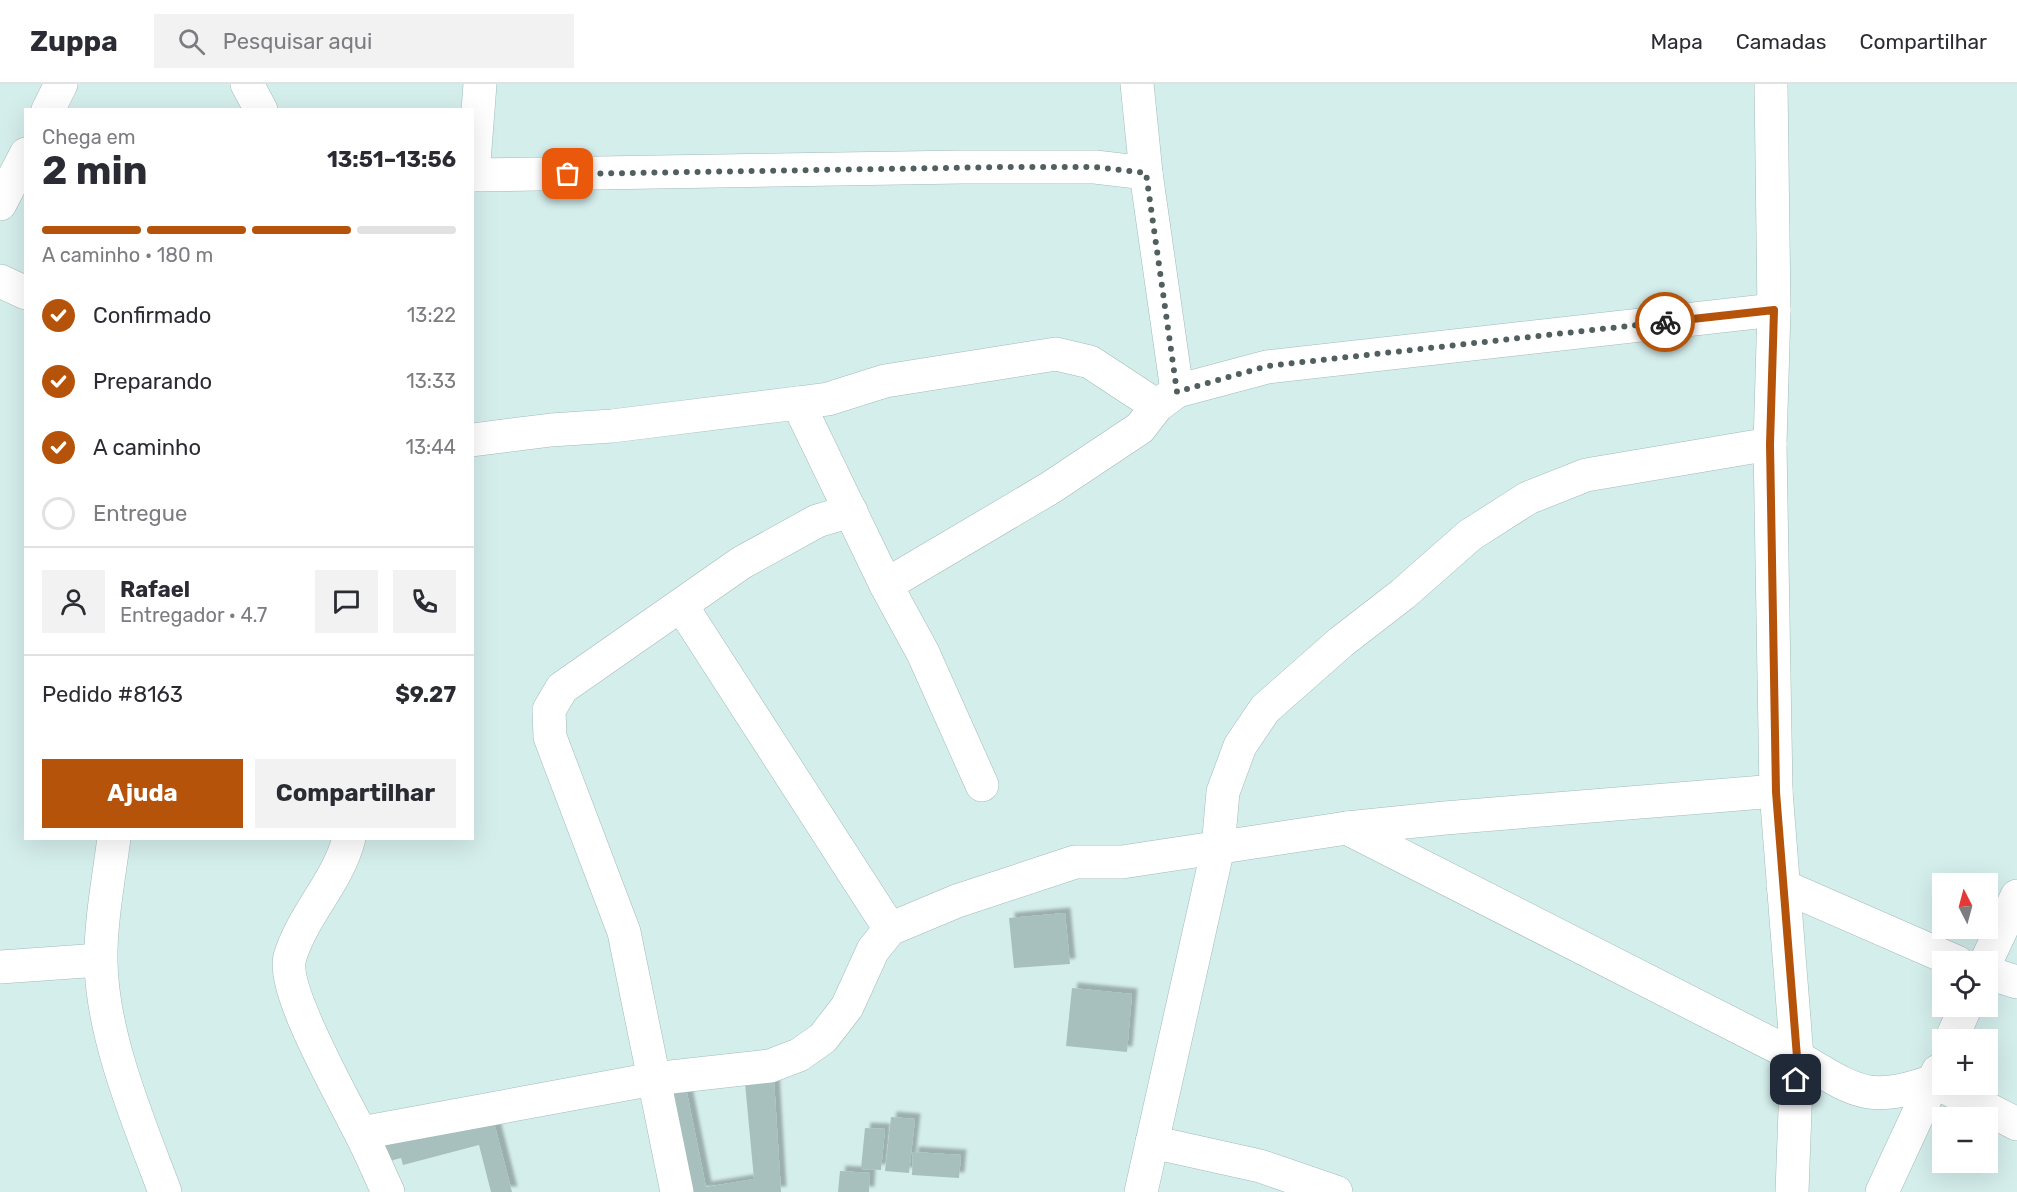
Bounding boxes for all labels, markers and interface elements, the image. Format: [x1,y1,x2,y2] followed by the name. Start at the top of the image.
[154,14,574,68] search box
[30,25,118,58] text: Zuppa
[175,25,208,58] icon: search
[223,28,372,55] text: Pesquisar aqui
[1650,29,1703,54] text: Mapa
[1736,29,1826,54] text: Camadas
[1859,29,1987,54] text: Compartilhar
[42,125,136,149] text: Chega em
[327,146,456,173] text: 13:51–13:56
[42,148,148,194] text: 2 min
[542,148,593,199] pin
[551,157,584,190] icon: bag
[42,243,213,267] text: A caminho · 180 m
[1635,292,1695,352] courier
[42,299,75,332] icon: check
[93,302,211,329] text: Confirmado
[407,303,456,327] text: 13:22
[1649,306,1682,339] icon: bike
[42,365,75,398] icon: check
[93,368,212,395] text: Preparando
[406,369,456,393] text: 13:33
[42,431,75,464] icon: check
[93,434,201,461] text: A caminho
[405,435,456,459] text: 13:44
[93,500,187,527] text: Entregue
[42,570,105,633] button: person
[315,570,378,633] button: chat
[393,570,456,633] button: phone
[120,576,190,603] text: Rafael
[120,603,267,627] text: Entregador · 4.7
[42,681,183,708] text: Pedido #8163
[395,681,456,708] text: $9.27
[42,759,243,828] button: Ajuda
[255,759,456,828] button: Compartilhar
[1932,873,1998,939] north arrow
[1932,873,1998,1173] map controls
[1932,951,1998,1017] button: locate
[1932,1029,1998,1095] button: +
[1770,1054,1821,1105] pin
[1779,1063,1812,1096] icon: home
[1932,1107,1998,1173] button: −

